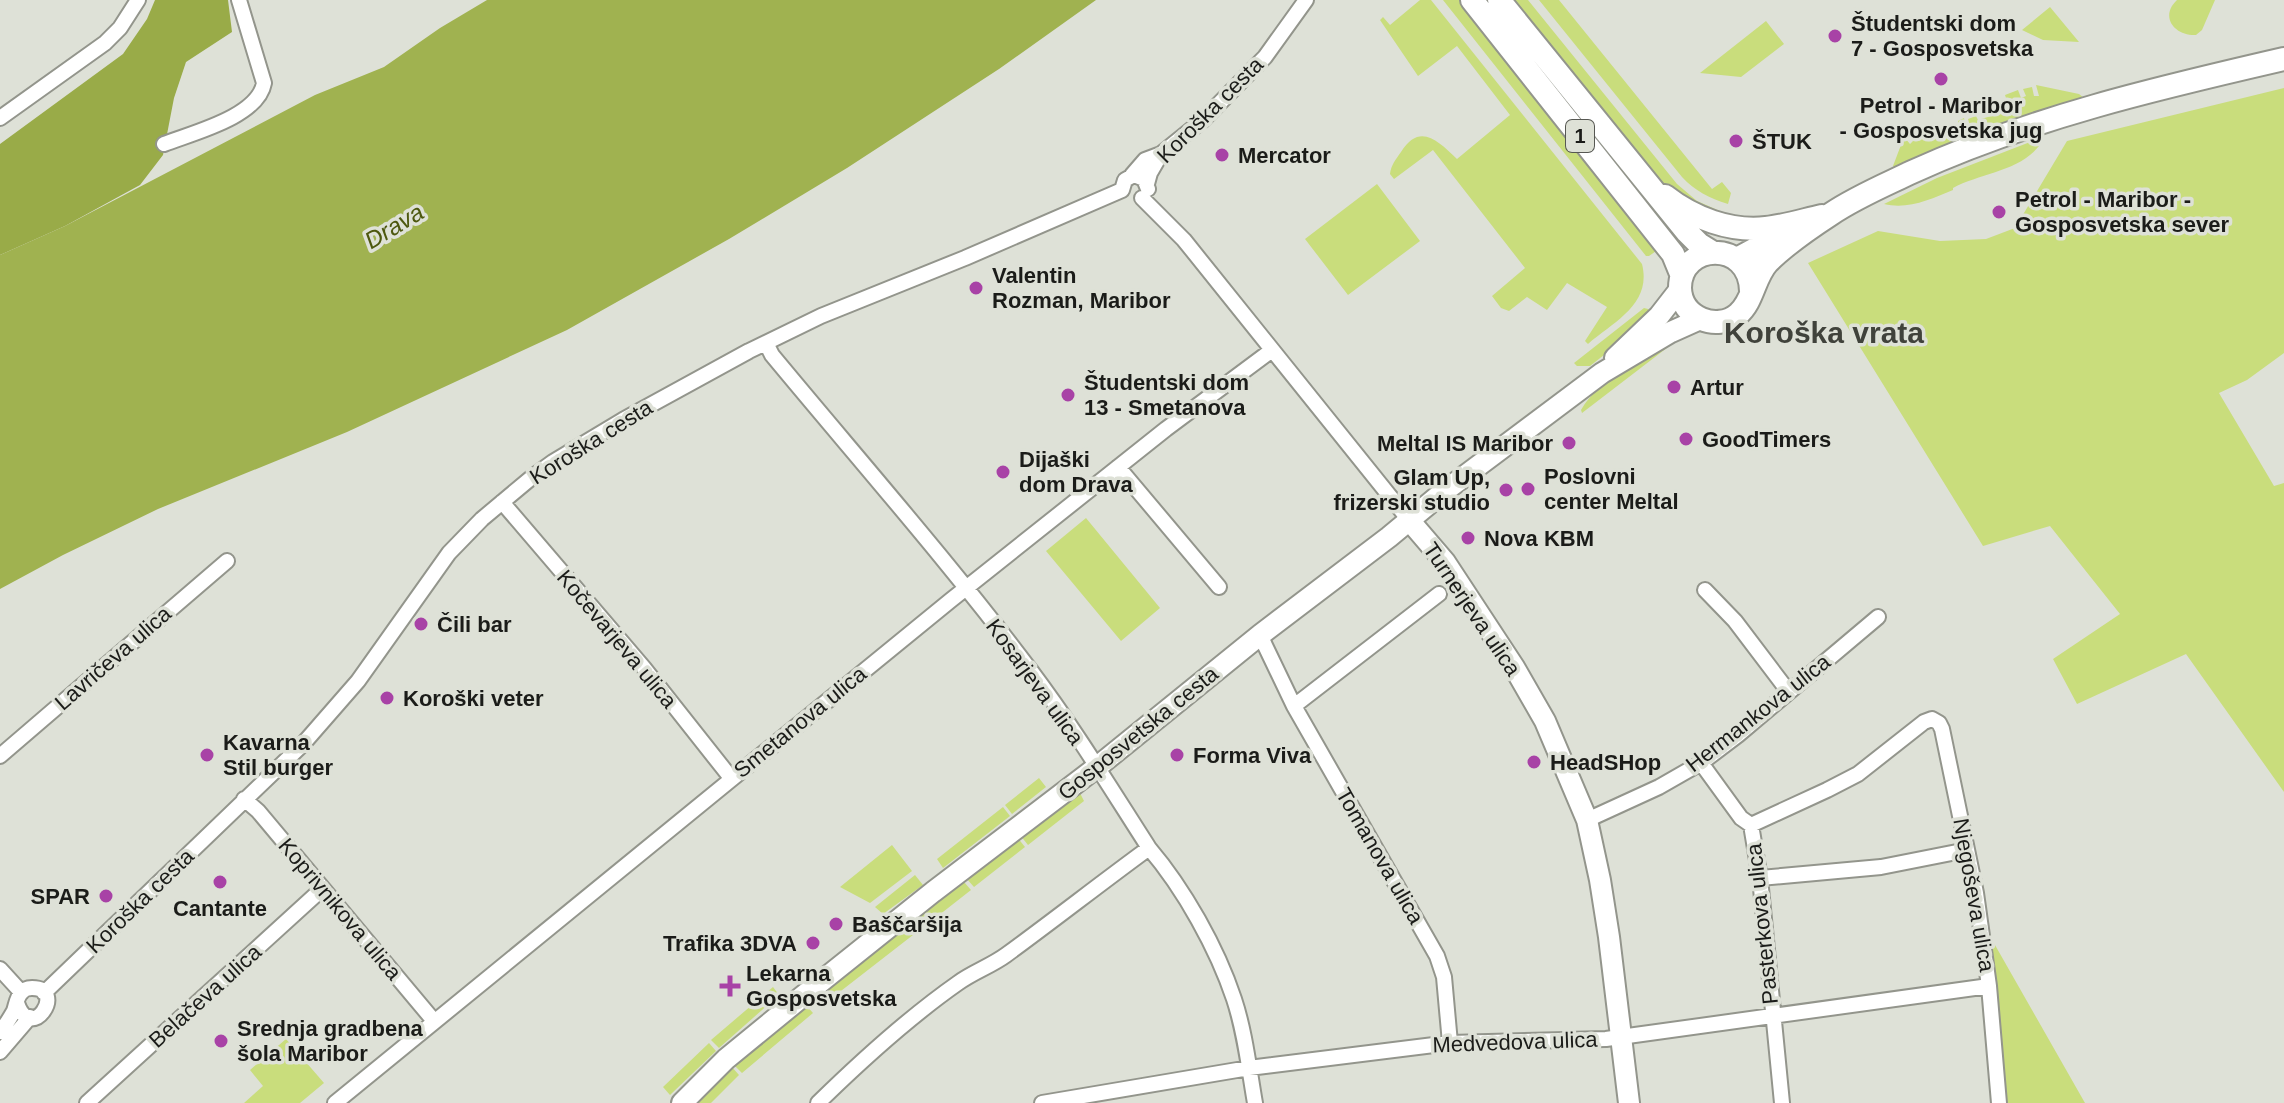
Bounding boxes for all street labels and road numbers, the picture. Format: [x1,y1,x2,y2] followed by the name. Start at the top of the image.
[1152,51,1269,168] street label: Koroška cesta
[1566,120,1594,152] road number: 1
[525,394,657,490] street label: Koroška cesta
[1418,537,1526,681] street label: Turnerjeva ulica
[552,565,682,714] street label: Kočevarjeva ulica
[50,600,177,715] street label: Lavričeva ulica
[981,614,1089,750] street label: Kosarjeva ulica
[1681,648,1836,777] street label: Hermankova ulica
[1053,660,1223,805] street label: Gosposvetska cesta
[729,661,872,783] street label: Smetanova ulica
[1331,784,1429,929] street label: Tomanova ulica
[1948,816,2000,974] street label: Njegoševa ulica
[273,833,407,986] street label: Koprivnikova ulica
[1741,842,1783,1006] street label: Pasterkova ulica
[81,843,199,958] street label: Koroška cesta
[144,939,267,1053] street label: Belačeva ulica
[1432,1027,1599,1057] street label: Medvedova ulica

